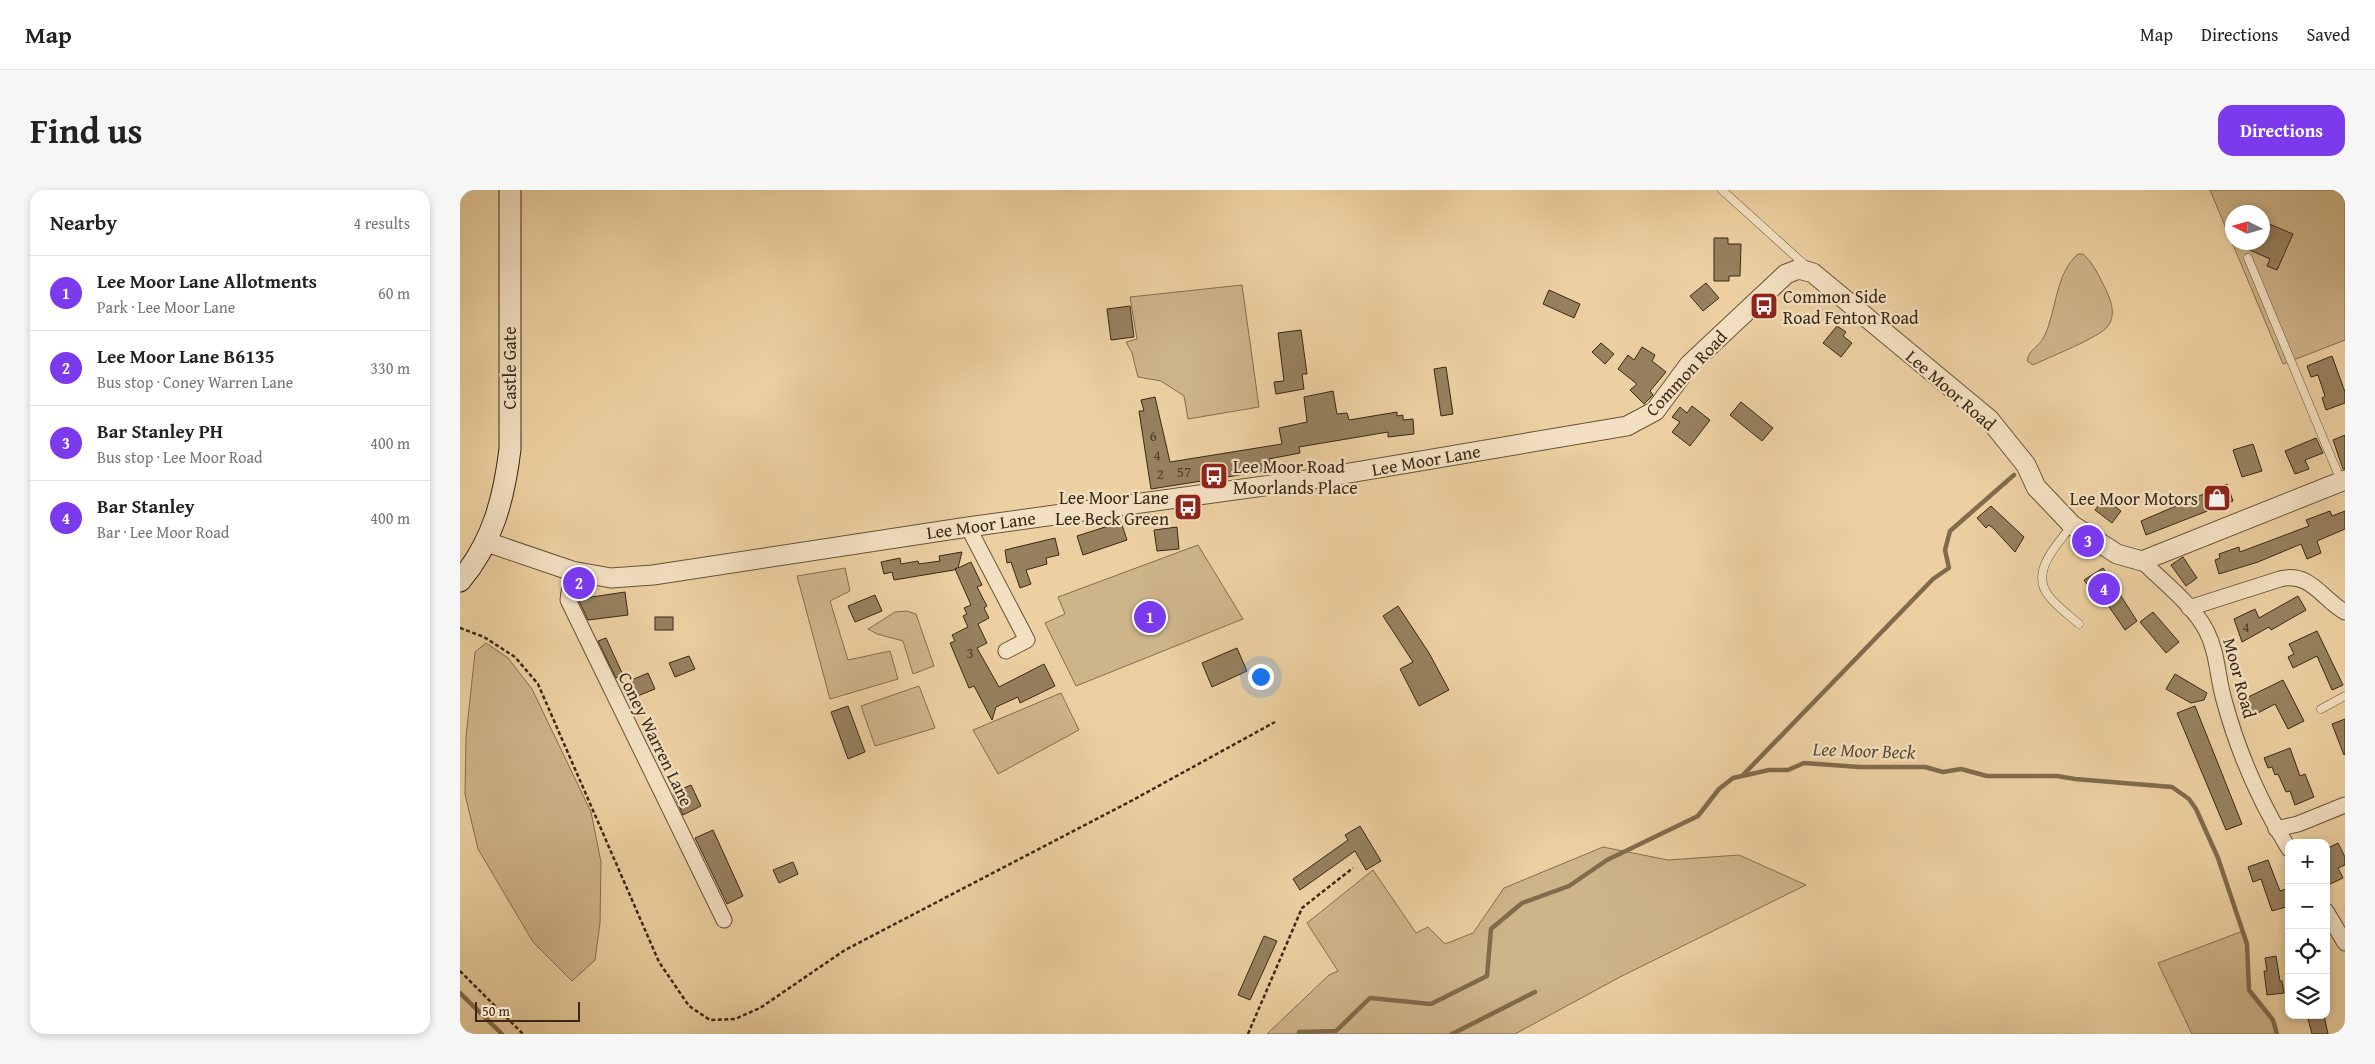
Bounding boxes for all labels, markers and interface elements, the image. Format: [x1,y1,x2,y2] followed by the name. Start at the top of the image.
[25,17,72,52] text: Map
[2140,21,2173,48] text: Map
[2201,21,2278,48] text: Directions
[2306,21,2350,48] text: Saved
[30,105,143,156] text: Find us
[2218,105,2345,156] button: Directions
[2225,205,2270,250] north arrow
[50,207,117,238] text: Nearby
[353,211,410,235] text: 4 results
[97,267,317,295] text: Lee Moor Lane Allotments
[62,281,70,305] text: 1
[378,281,410,305] text: 60 m
[1783,283,1919,331] place label: Common Side Road Fenton Road
[1749,291,1779,321] bus stop icon: Common Side Road Fenton Road
[97,295,235,319] text: Park · Lee Moor Lane
[1639,324,1733,422] street label: Common Road
[496,326,523,410] street label: Castle Gate
[97,342,275,370] text: Lee Moor Lane B6135
[1900,343,2002,437] street label: Lee Moor Road
[62,356,70,380] text: 2
[370,356,410,380] text: 330 m
[97,370,293,394] text: Bus stop · Coney Warren Lane
[97,417,223,445] text: Bar Stanley PH
[1149,425,1157,446] house number: 6
[62,431,70,455] text: 3
[370,431,410,455] text: 400 m
[1370,437,1482,483] street label: Lee Moor Lane
[1153,444,1161,465] house number: 4
[97,445,262,469] text: Bus stop · Lee Moor Road
[1233,453,1358,501] place label: Lee Moor Road Moorlands Place
[1177,461,1191,482] house number: 57
[1199,461,1229,491] bus stop icon: Lee Moor Road Moorlands Place
[1156,463,1164,484] house number: 2
[2202,483,2232,513] shop icon: Lee Moor Motors
[1055,484,1169,532] place label: Lee Moor Lane Lee Beck Green
[2070,485,2198,512] place label: Lee Moor Motors
[97,492,195,520] text: Bar Stanley
[1173,492,1203,522] bus stop icon: Lee Moor Lane Lee Beck Green
[925,504,1037,546] street label: Lee Moor Lane
[62,506,70,530] text: 4
[370,506,410,530] text: 400 m
[97,520,229,544] text: Bar · Lee Moor Road
[2072,522,2104,560] pin: 3
[563,564,595,602] pin: 2
[2088,570,2120,608] pin: 4
[1134,598,1166,636] pin: 1
[2242,616,2250,637] house number: 4
[2216,635,2264,722] street label: Moor Road
[966,642,974,663] house number: 3
[1248,664,1274,690] your location
[612,667,700,811] street label: Coney Warren Lane
[1811,734,1916,766] water label: Lee Moor Beck
[2285,839,2330,1019] map controls
[2285,839,2330,884] button: +
[2285,884,2330,929] button: −
[2285,929,2330,974] button: locate
[2285,974,2330,1019] button: layers
[475,999,580,1022] scale bar
[482,1001,510,1021] text: 50 m

